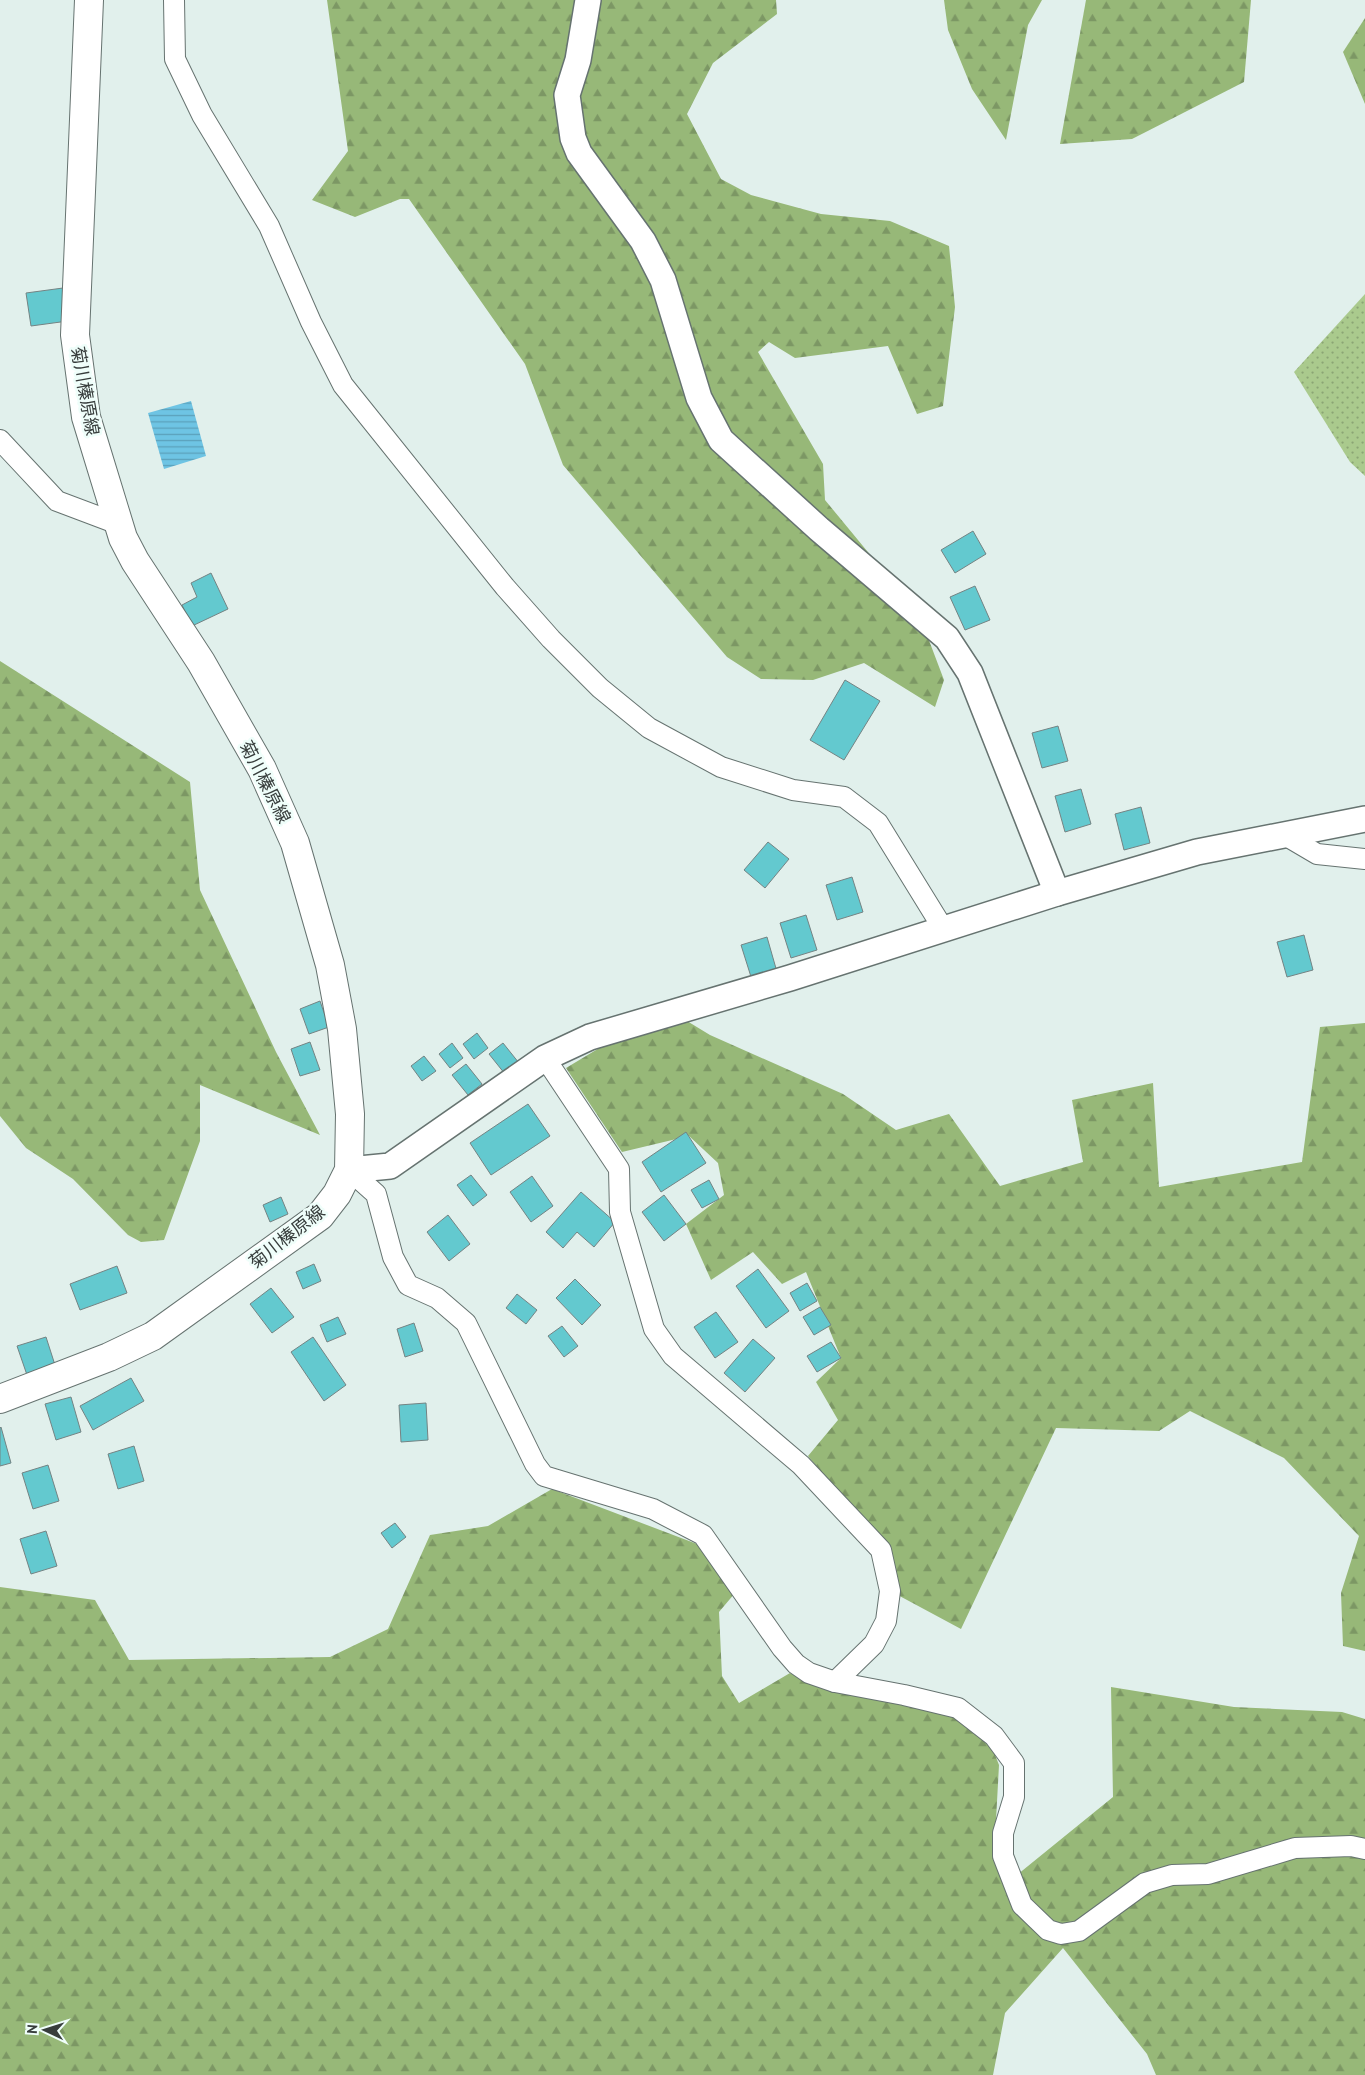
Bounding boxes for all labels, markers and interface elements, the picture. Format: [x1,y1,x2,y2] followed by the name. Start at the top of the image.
[66,345,105,437] street label: 菊川榛原線
[235,736,296,827] street label: 菊川榛原線
[244,1200,329,1273] street label: 菊川榛原線
[20,2005,70,2055] north arrow
[23,2024,41,2034] text: N

